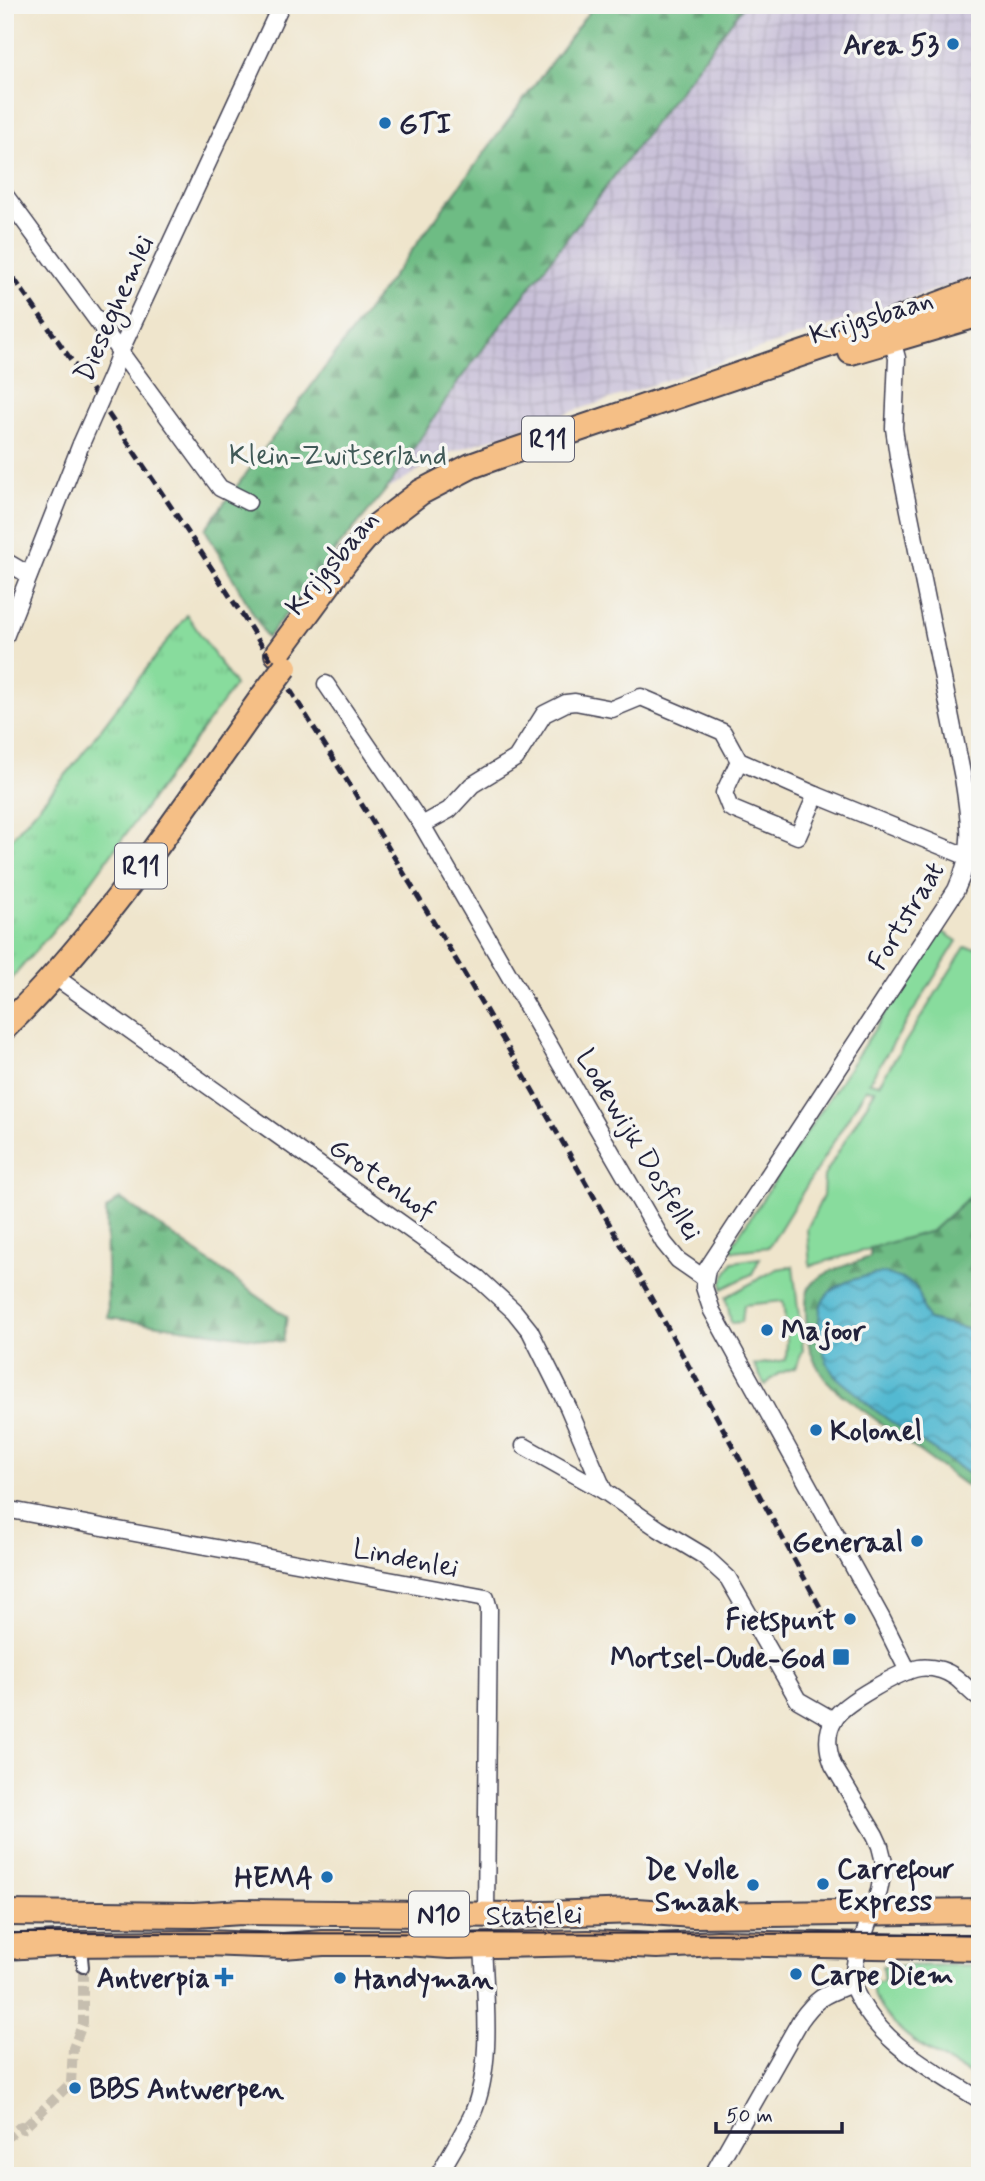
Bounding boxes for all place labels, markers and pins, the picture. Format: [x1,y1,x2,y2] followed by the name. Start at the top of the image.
[843,28,939,65] place label: Area 53
[945,36,961,52] marker: Area 53
[399,107,451,144] place label: GTI
[377,115,393,131] marker: GTI
[781,1314,866,1351] place label: Majoor
[759,1322,775,1338] marker: Majoor
[830,1414,922,1451] place label: Kolonel
[808,1422,824,1438] marker: Kolonel
[792,1525,903,1562] place label: Generaal
[909,1533,925,1549] marker: Generaal
[726,1603,836,1640] place label: Fietspunt
[842,1611,858,1627] marker: Fietspunt
[610,1641,825,1678] place label: Mortsel-Oude-God
[831,1647,851,1667] marker: Mortsel-Oude-God
[837,1852,955,1921] place label: Carrefour Express
[645,1853,739,1922] place label: De Volle Smaak
[235,1861,313,1898] place label: HEMA
[319,1869,335,1885] marker: HEMA
[815,1876,831,1892] marker: Carrefour Express
[745,1877,761,1893] marker: De Volle Smaak
[810,1958,953,1995] place label: Carpe Diem
[97,1961,210,1998] place label: Antverpia
[354,1962,494,1999] place label: Handyman
[788,1966,804,1982] marker: Carpe Diem
[216,1969,232,1985] marker: Antverpia
[332,1970,348,1986] marker: Handyman
[89,2072,285,2109] place label: BBS Antwerpen
[67,2080,83,2096] marker: BBS Antwerpen

